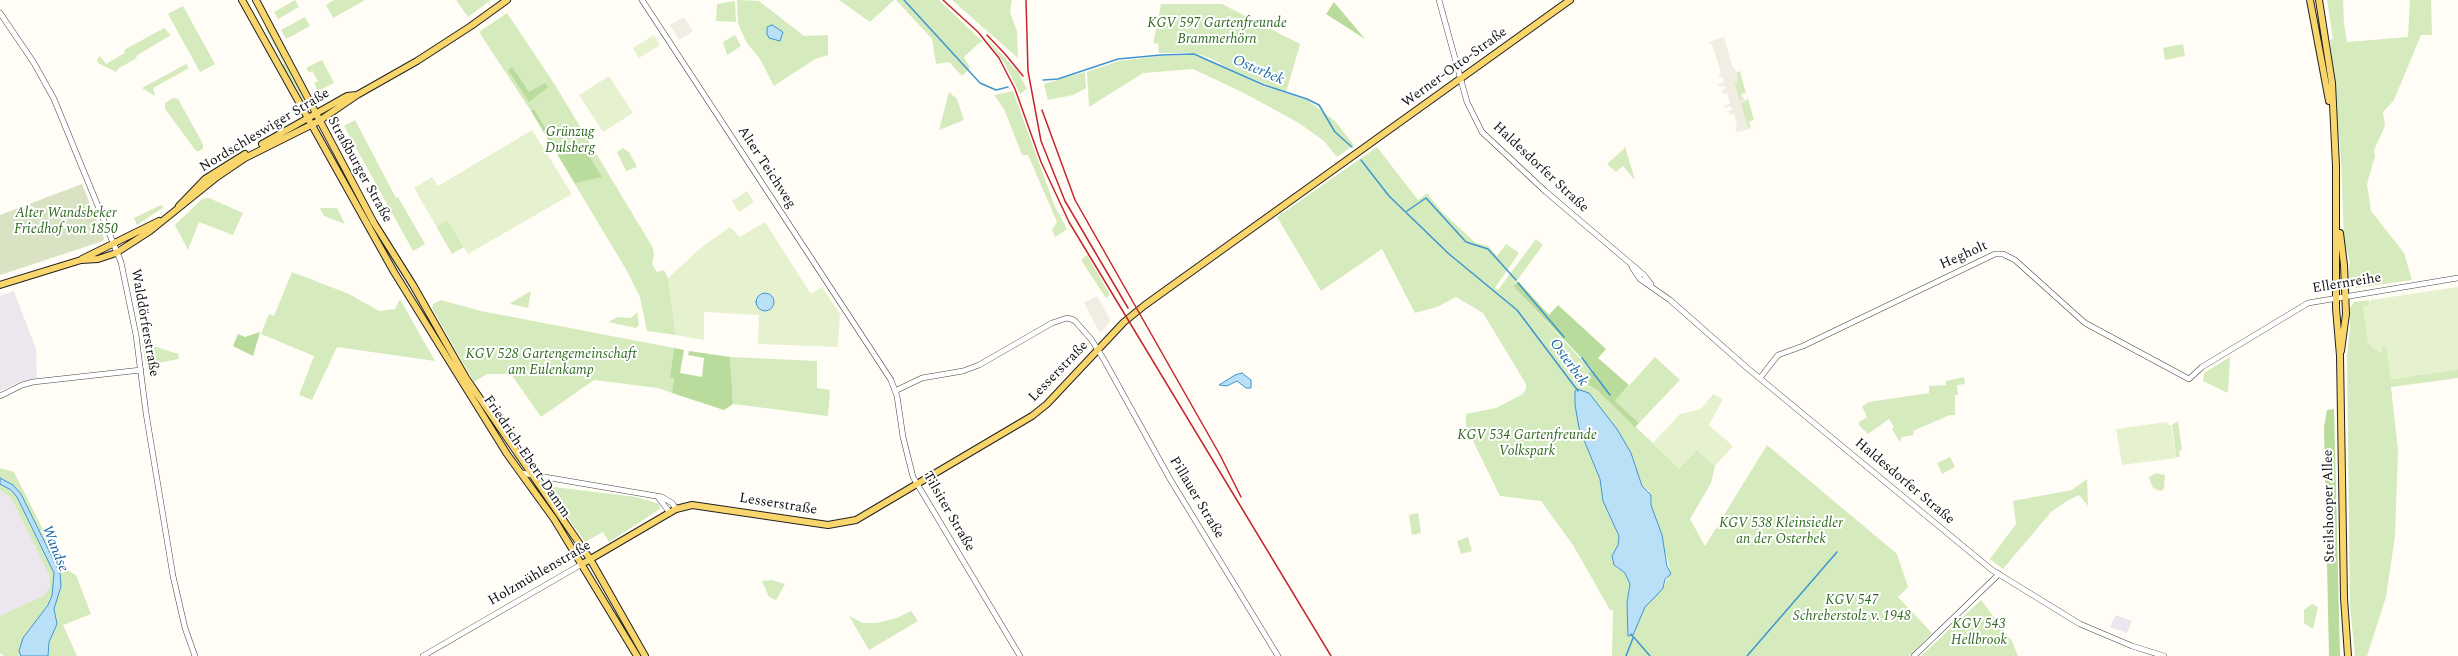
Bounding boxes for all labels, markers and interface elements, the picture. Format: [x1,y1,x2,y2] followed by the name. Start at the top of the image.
[1147,16,1287,48] park label: KGV 597 Gartenfreunde Brammerhörn
[1399,24,1511,112] street label: Werner-Otto-Straße
[1230,52,1286,90] water label: Osterbek
[197,86,333,176] street label: Nordschleswiger Straße
[323,114,395,226] street label: Straßburger Straße
[1489,119,1591,217] street label: Haldesdorfer Straße
[733,124,799,212] street label: Alter Teichweg
[545,125,595,158] park label: Grünzug Dulsberg
[14,206,118,238] park label: Alter Wandsbeker Friedhof von 1850
[1938,238,1990,274] street label: Hegholt
[126,268,162,378] street label: Walddörferstraße
[2311,270,2383,298] street label: Ellernreihe
[1545,336,1591,390] water label: Osterbek
[1026,338,1092,406] street label: Lesserstraße
[465,347,637,380] park label: KGV 528 Gartengemeinschaft am Eulenkamp
[479,393,573,521] street label: Friedrich-Ebert-Damm
[1457,428,1597,460] park label: KGV 534 Gartenfreunde Volkspark
[1851,435,1957,529] street label: Haldesdorfer Straße
[2321,449,2339,563] street label: Steilshooper Allee
[1165,454,1227,542] street label: Pillauer Straße
[918,469,978,555] street label: Tilsiter Straße
[738,491,818,519] street label: Lesserstraße
[1719,516,1843,548] park label: KGV 538 Kleinsiedler an der Osterbek
[37,523,71,575] water label: Wandse
[486,538,594,610] street label: Holzmühlenstraße
[1793,593,1911,626] park label: KGV 547 Schreberstolz v. 1948
[1951,617,2007,650] park label: KGV 543 Hellbrook

